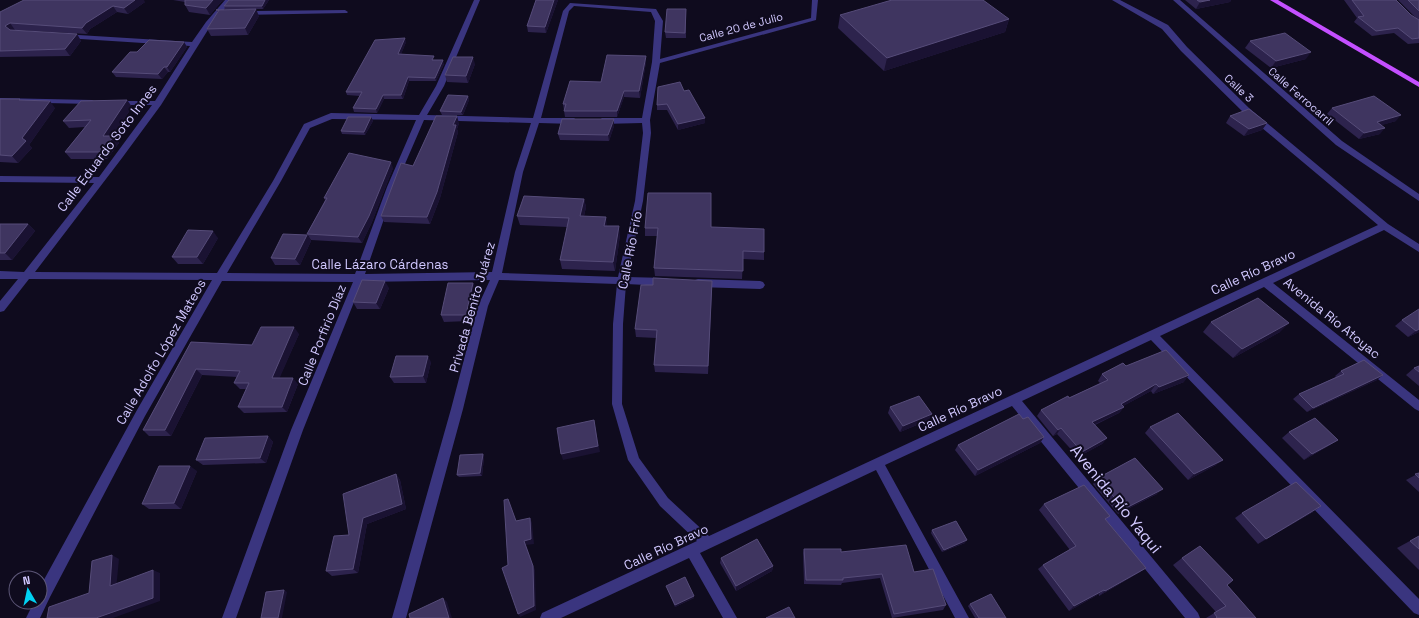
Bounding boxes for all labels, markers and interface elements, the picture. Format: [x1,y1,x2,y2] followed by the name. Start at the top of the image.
[698,9,785,45] street label: Calle 20 de Julio
[1265,64,1337,128] street label: Calle Ferrocarril
[1222,71,1257,105] street label: Calle 3
[53,81,161,215] street label: Calle Eduardo Soto Innes
[614,210,646,290] street label: Calle Río Frío
[445,239,499,374] street label: Privada Benito Juárez
[1208,245,1298,299] street label: Calle Río Bravo
[312,256,449,273] street label: Calle Lázaro Cárdenas
[1280,274,1384,363] street label: Avenida Río Atoyac
[112,276,210,428] street label: Calle Adolfo López Mateos
[294,282,350,388] street label: Calle Porfirio Díaz
[915,382,1005,436] street label: Calle Río Bravo
[1066,440,1166,558] street label: Avenida Río Yaqui
[621,520,711,574] street label: Calle Río Bravo
[8,570,48,610] north arrow
[22,573,31,588] text: N

